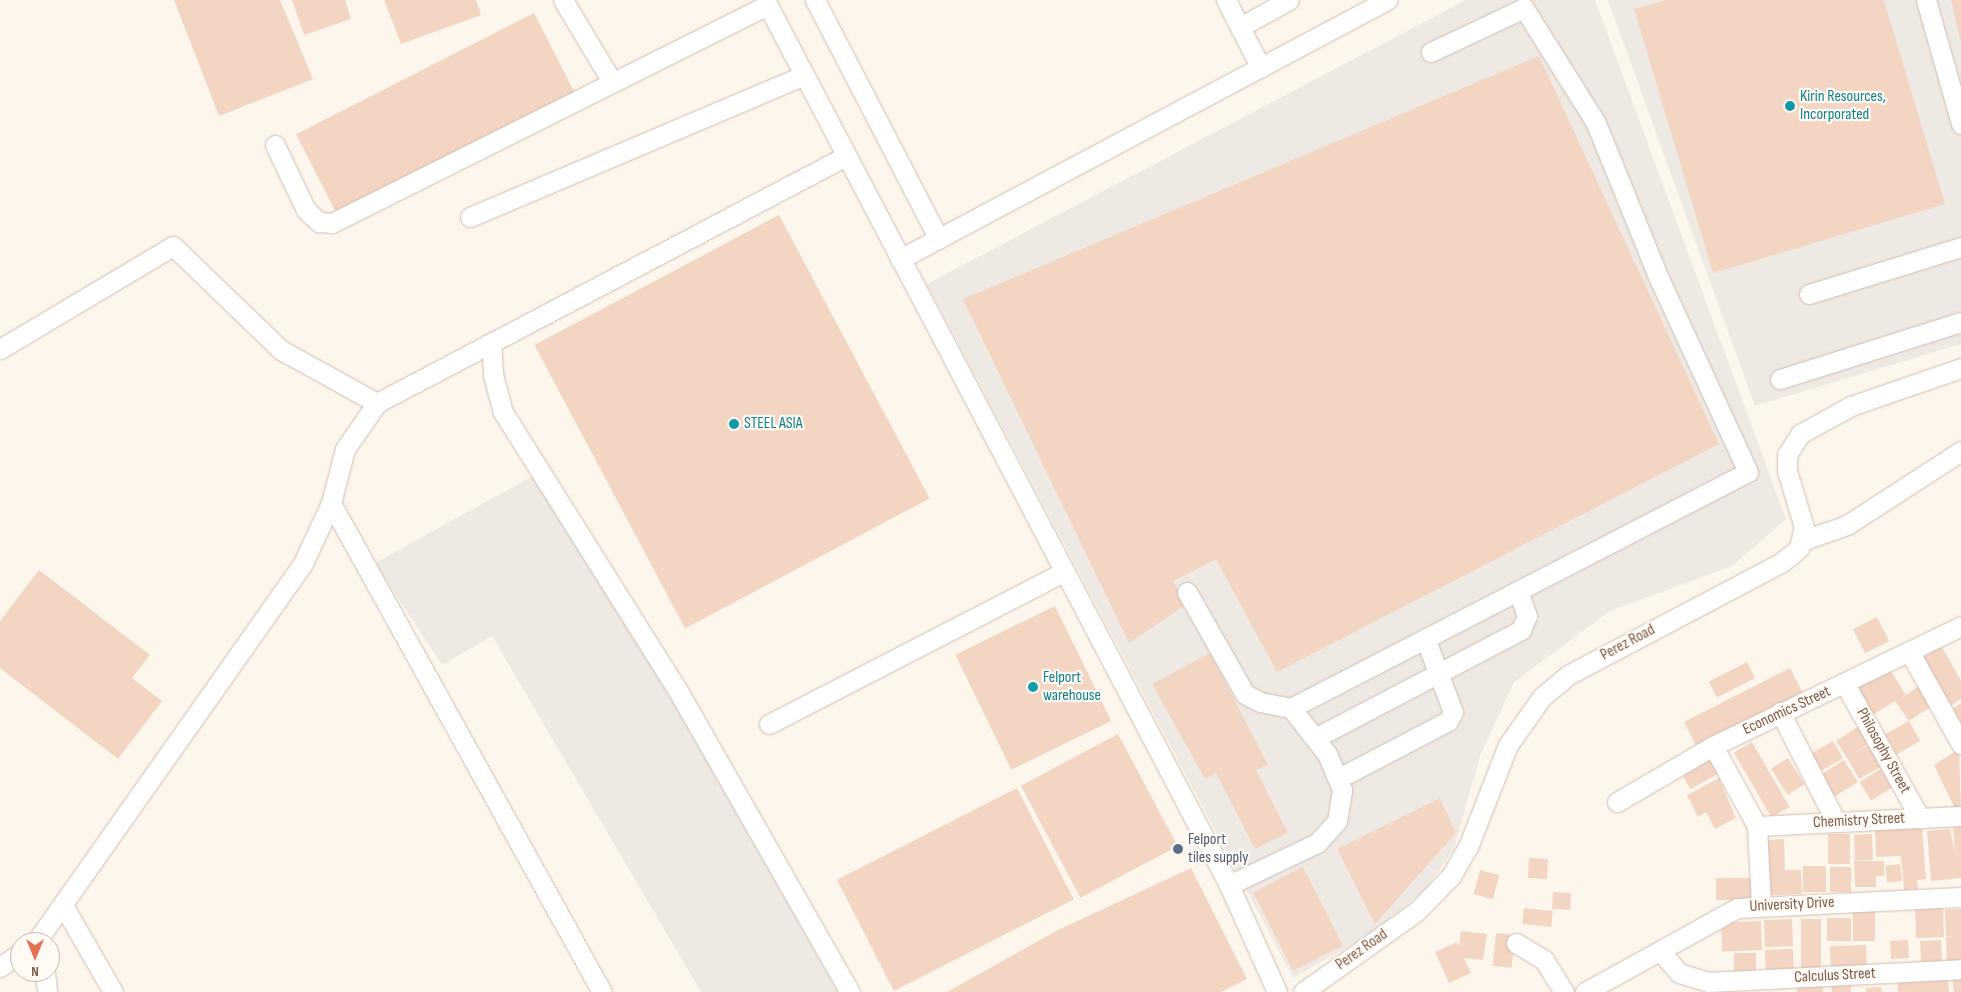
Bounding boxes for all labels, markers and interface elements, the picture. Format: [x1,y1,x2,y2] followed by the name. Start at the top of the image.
[1800,87,1886,125] place label: Kirin Resources, Incorporated
[1784,100,1796,112] marker: Kirin Resources, Incorporated
[744,414,803,434] place label: STEEL ASIA
[728,418,740,430] marker: STEEL ASIA
[1597,621,1659,665] street label: Perez Road
[1043,668,1101,706] place label: Felport warehouse
[1027,681,1039,693] marker: Felport warehouse
[1740,682,1834,740] street label: Economics Street
[1852,705,1914,797] street label: Philosophy Street
[1813,809,1905,833] street label: Chemistry Street
[1188,830,1248,868] place label: Felport tiles supply
[1172,843,1184,855] marker: Felport tiles supply
[1749,893,1835,917] street label: University Drive
[1332,925,1392,975] street label: Perez Road
[10,932,60,982] north arrow
[31,963,39,980] text: N
[1794,964,1876,988] street label: Calculus Street

